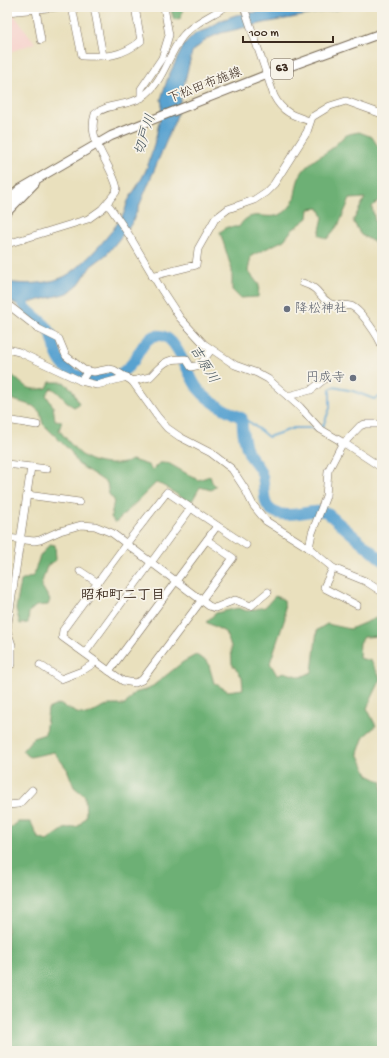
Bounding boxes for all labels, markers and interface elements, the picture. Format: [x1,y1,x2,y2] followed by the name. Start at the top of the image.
[243,18,333,44] scale bar
[248,27,279,41] text: 100 m
[271,59,293,79] road number: 63
[166,65,245,107] street label: 下松田布施線
[131,112,161,158] water label: 切戸川
[295,302,347,317] place label: 降松神社
[282,304,292,314] marker: 降松神社
[185,342,222,387] water label: 吉原川
[306,370,345,386] place label: 円成寺
[348,373,358,383] marker: 円成寺
[81,588,165,605] district label: 昭和町二丁目

